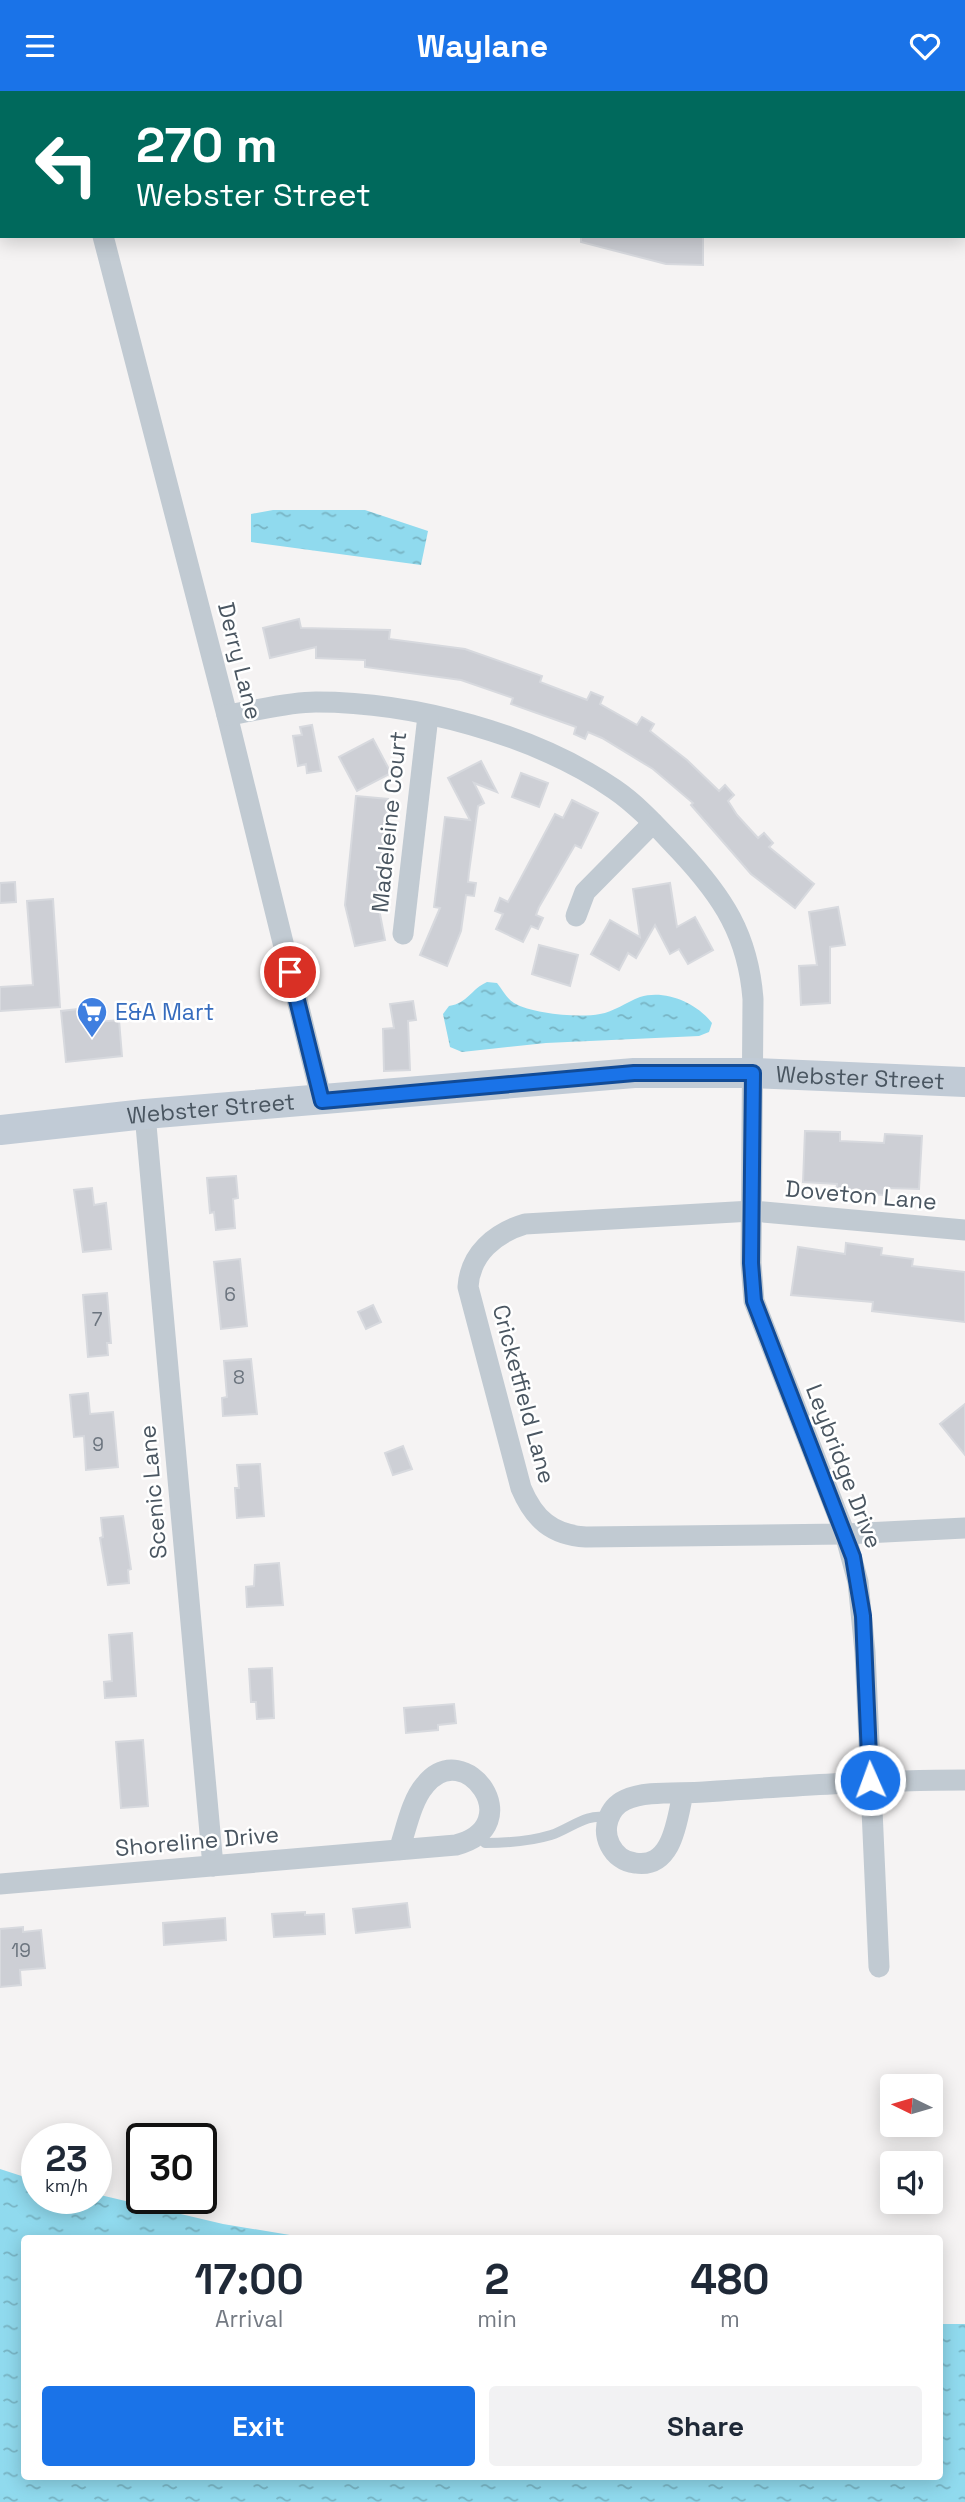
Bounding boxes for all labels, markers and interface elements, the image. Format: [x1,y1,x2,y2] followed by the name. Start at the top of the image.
[417,26,548,66] text: Waylane
[21,27,59,65] icon: menu
[906,27,944,65] icon: heart
[136,114,278,176] text: 270 m
[21,119,112,210] icon: left
[136,175,371,215] text: Webster Street
[211,599,269,723] street label: Derry Lane
[365,730,413,914] street label: Madeleine Court
[260,942,320,1002] pin
[271,953,309,991] icon: arrive
[75,995,109,1039] supermarket icon: E&A Mart
[115,997,214,1027] place label: E&A Mart
[775,1059,945,1096] street label: Webster Street
[125,1086,296,1131] street label: Webster Street
[784,1173,938,1217] street label: Doveton Lane
[224,1282,236,1307] house number: 6
[486,1301,562,1487] street label: Cricketfield Lane
[92,1307,103,1332] house number: 7
[233,1365,245,1390] house number: 8
[799,1380,889,1552] street label: Leybridge Drive
[132,1424,174,1560] street label: Scenic Lane
[92,1432,104,1457] house number: 9
[833,1743,907,1817] position arrow
[114,1819,280,1863] street label: Shoreline Drive
[11,1938,31,1963] house number: 19
[880,2074,943,2137] north arrow
[880,2074,943,2214] map controls
[126,2123,217,2214] speed limit sign: 30
[45,2137,88,2181] text: 23
[880,2151,943,2214] button: sound
[45,2174,88,2197] text: km/h
[195,2253,304,2306] text: 17:00
[485,2253,510,2306] text: 2
[690,2253,769,2306] text: 480
[215,2304,283,2334] text: Arrival
[477,2304,517,2334] text: min
[720,2304,740,2334] text: m
[42,2386,475,2466] button: Exit
[489,2386,922,2466] button: Share

